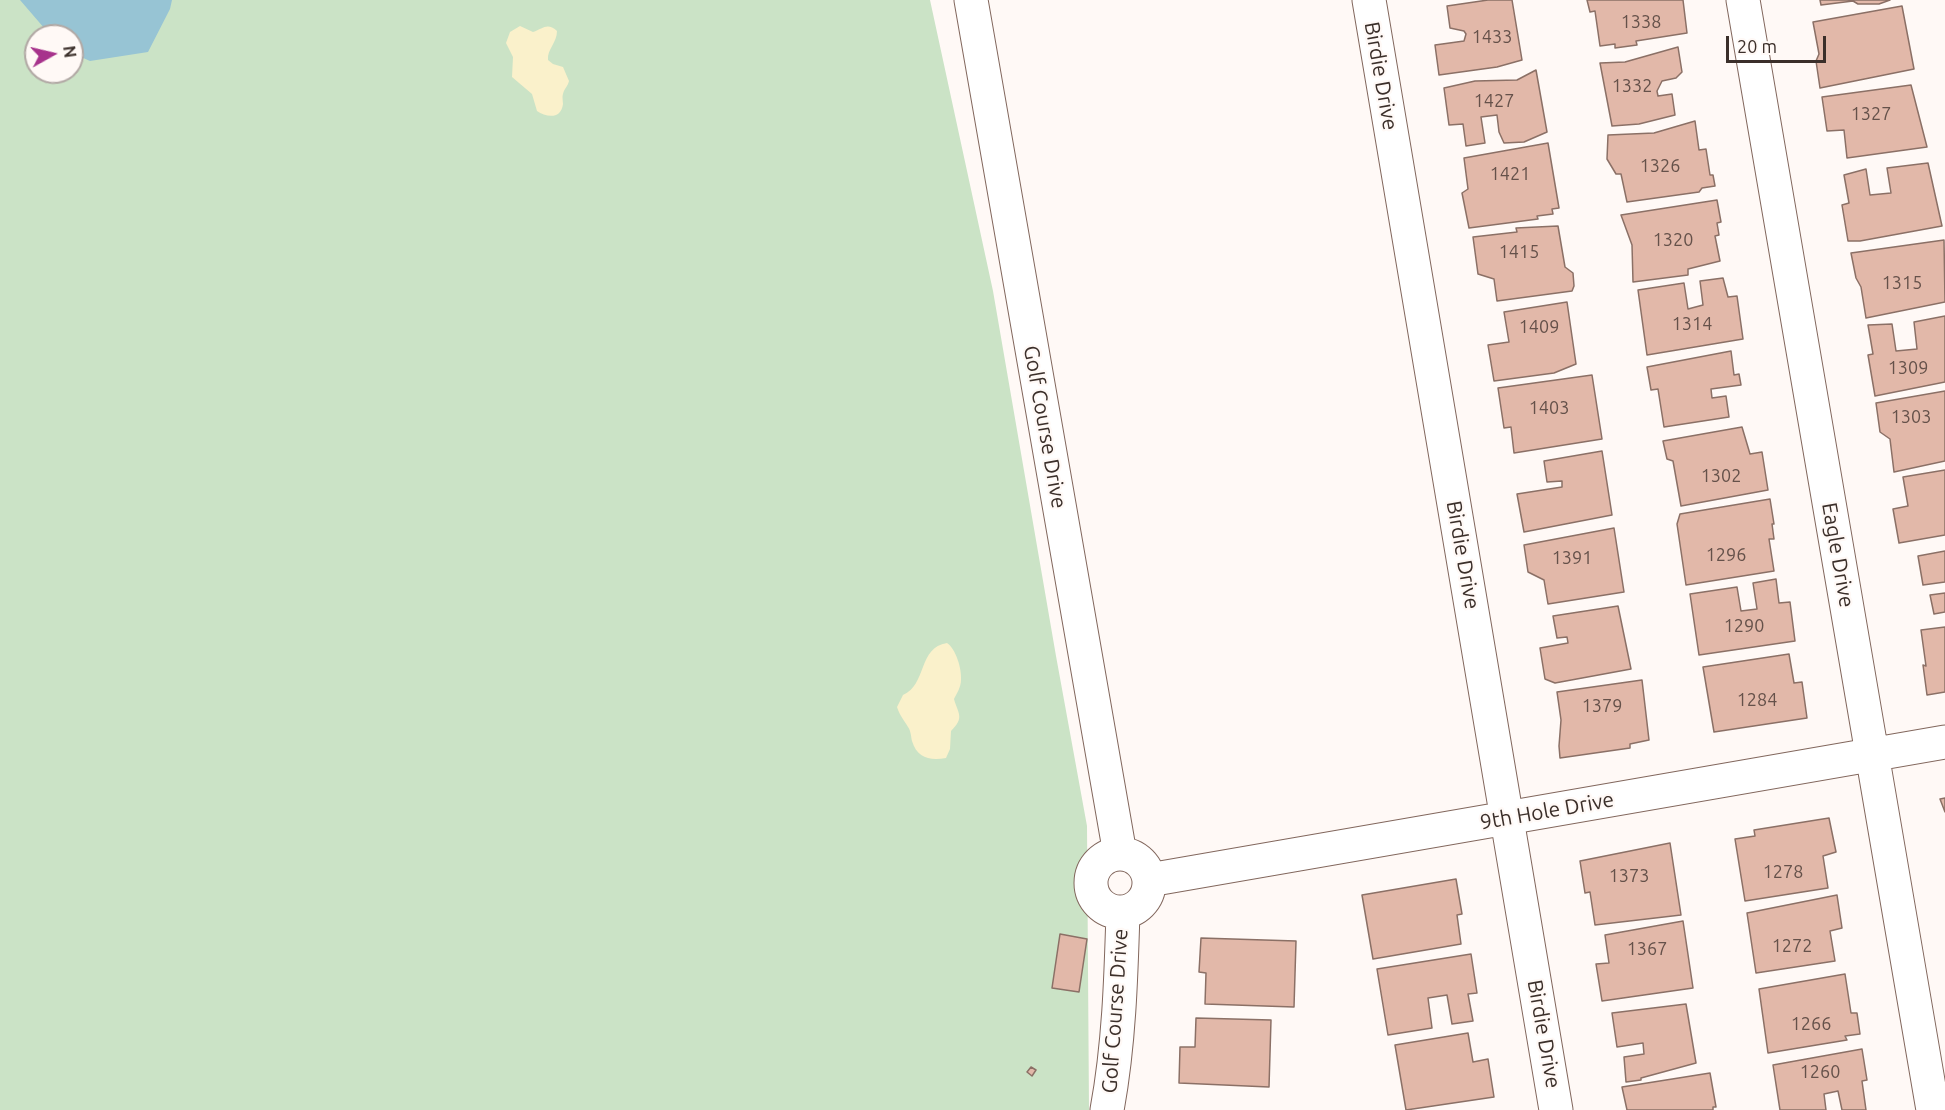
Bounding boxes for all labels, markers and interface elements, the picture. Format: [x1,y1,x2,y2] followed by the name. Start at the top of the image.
[1621,11,1661,33] house number: 1338
[1359,20,1403,132] street label: Birdie Drive
[24,24,84,84] north arrow
[1729,24,1830,62] scale bar
[1472,26,1512,48] house number: 1433
[1737,36,1777,56] text: 20 m
[60,45,80,59] text: N
[1612,75,1652,97] house number: 1332
[1474,90,1514,112] house number: 1427
[1851,103,1891,125] house number: 1327
[1640,155,1680,177] house number: 1326
[1490,163,1530,185] house number: 1421
[1653,229,1693,251] house number: 1320
[1499,241,1539,263] house number: 1415
[1882,272,1922,294] house number: 1315
[1672,313,1712,335] house number: 1314
[1519,316,1559,338] house number: 1409
[1018,344,1072,510] street label: Golf Course Drive
[1888,357,1928,379] house number: 1309
[1529,397,1569,419] house number: 1403
[1891,406,1931,428] house number: 1303
[1701,465,1741,487] house number: 1302
[1441,499,1485,611] street label: Birdie Drive
[1816,501,1860,609] street label: Eagle Drive
[1706,544,1746,566] house number: 1296
[1552,547,1592,569] house number: 1391
[1724,615,1764,637] house number: 1290
[1737,689,1777,711] house number: 1284
[1582,695,1622,717] house number: 1379
[1478,787,1616,835] street label: 9th Hole Drive
[1763,861,1803,883] house number: 1278
[1609,865,1649,887] house number: 1373
[1097,928,1133,1094] street label: Golf Course Drive
[1772,935,1812,957] house number: 1272
[1627,938,1667,960] house number: 1367
[1522,978,1566,1090] street label: Birdie Drive
[1791,1013,1831,1035] house number: 1266
[1800,1061,1840,1083] house number: 1260

